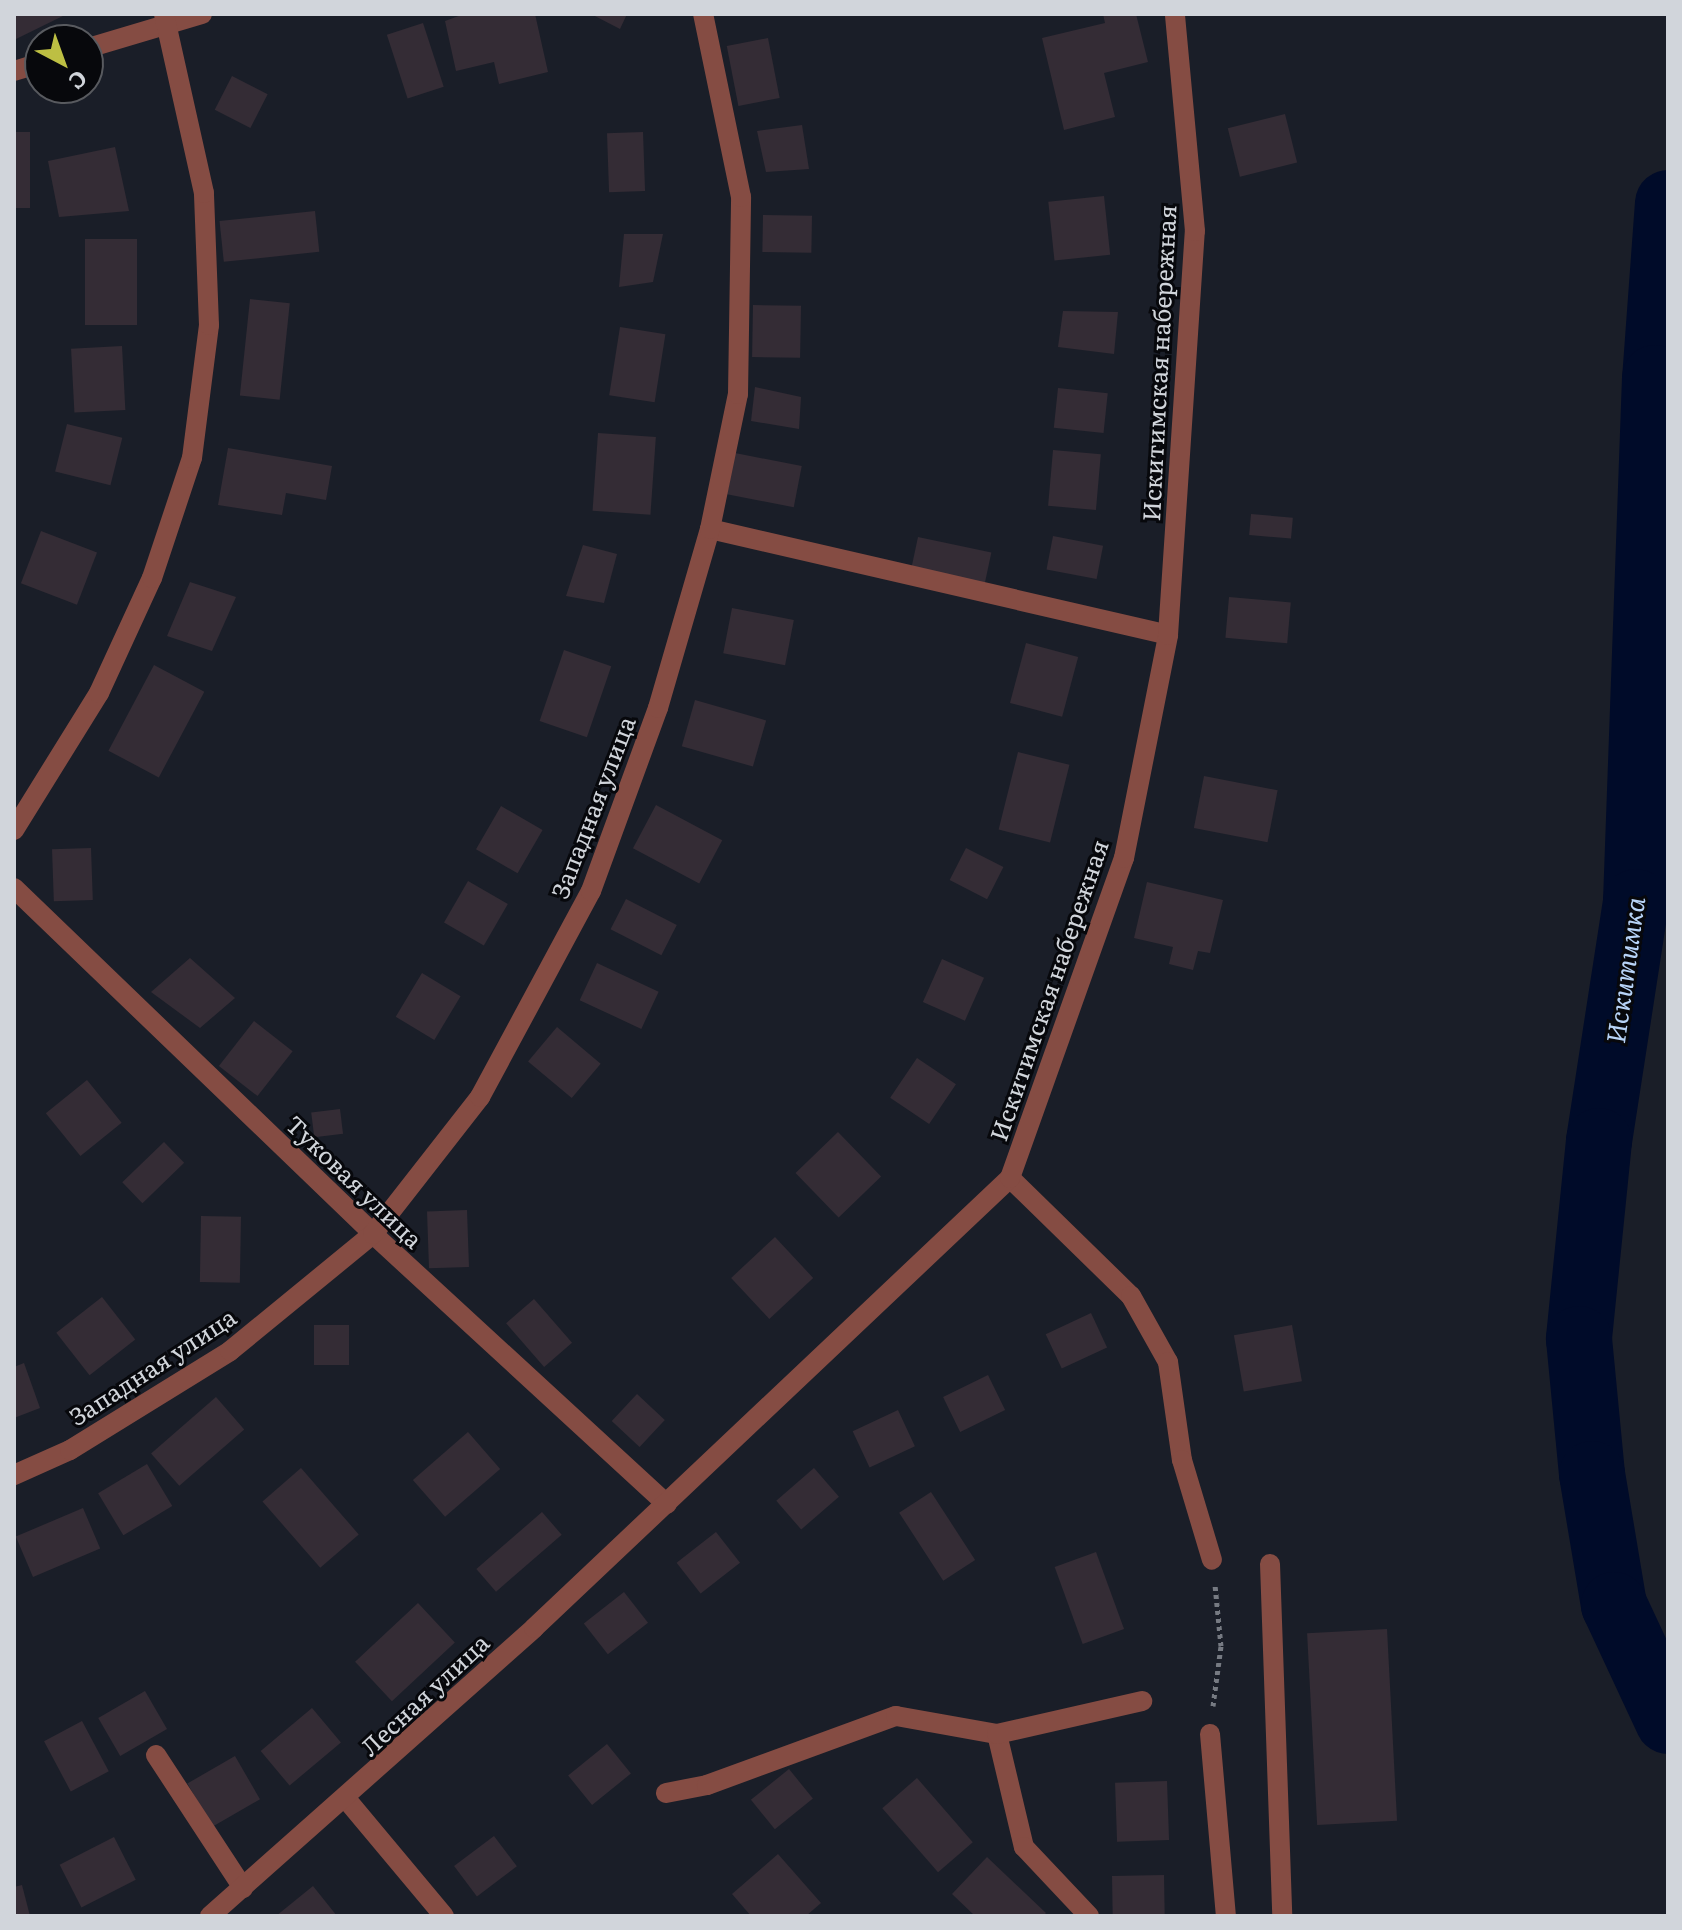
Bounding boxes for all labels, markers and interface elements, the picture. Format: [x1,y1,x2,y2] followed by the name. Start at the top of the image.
[24,24,104,104] north arrow
[62,63,95,99] text: С
[1135,204,1181,522] street label: Искитимская набережная
[544,712,640,902] street label: Западная улица
[983,836,1113,1144] street label: Искитимская набережная
[1598,895,1650,1045] water label: Искитимка
[281,1109,429,1253] street label: Туковая улица
[63,1301,241,1431] street label: Западная улица
[354,1627,494,1761] street label: Лесная улица

